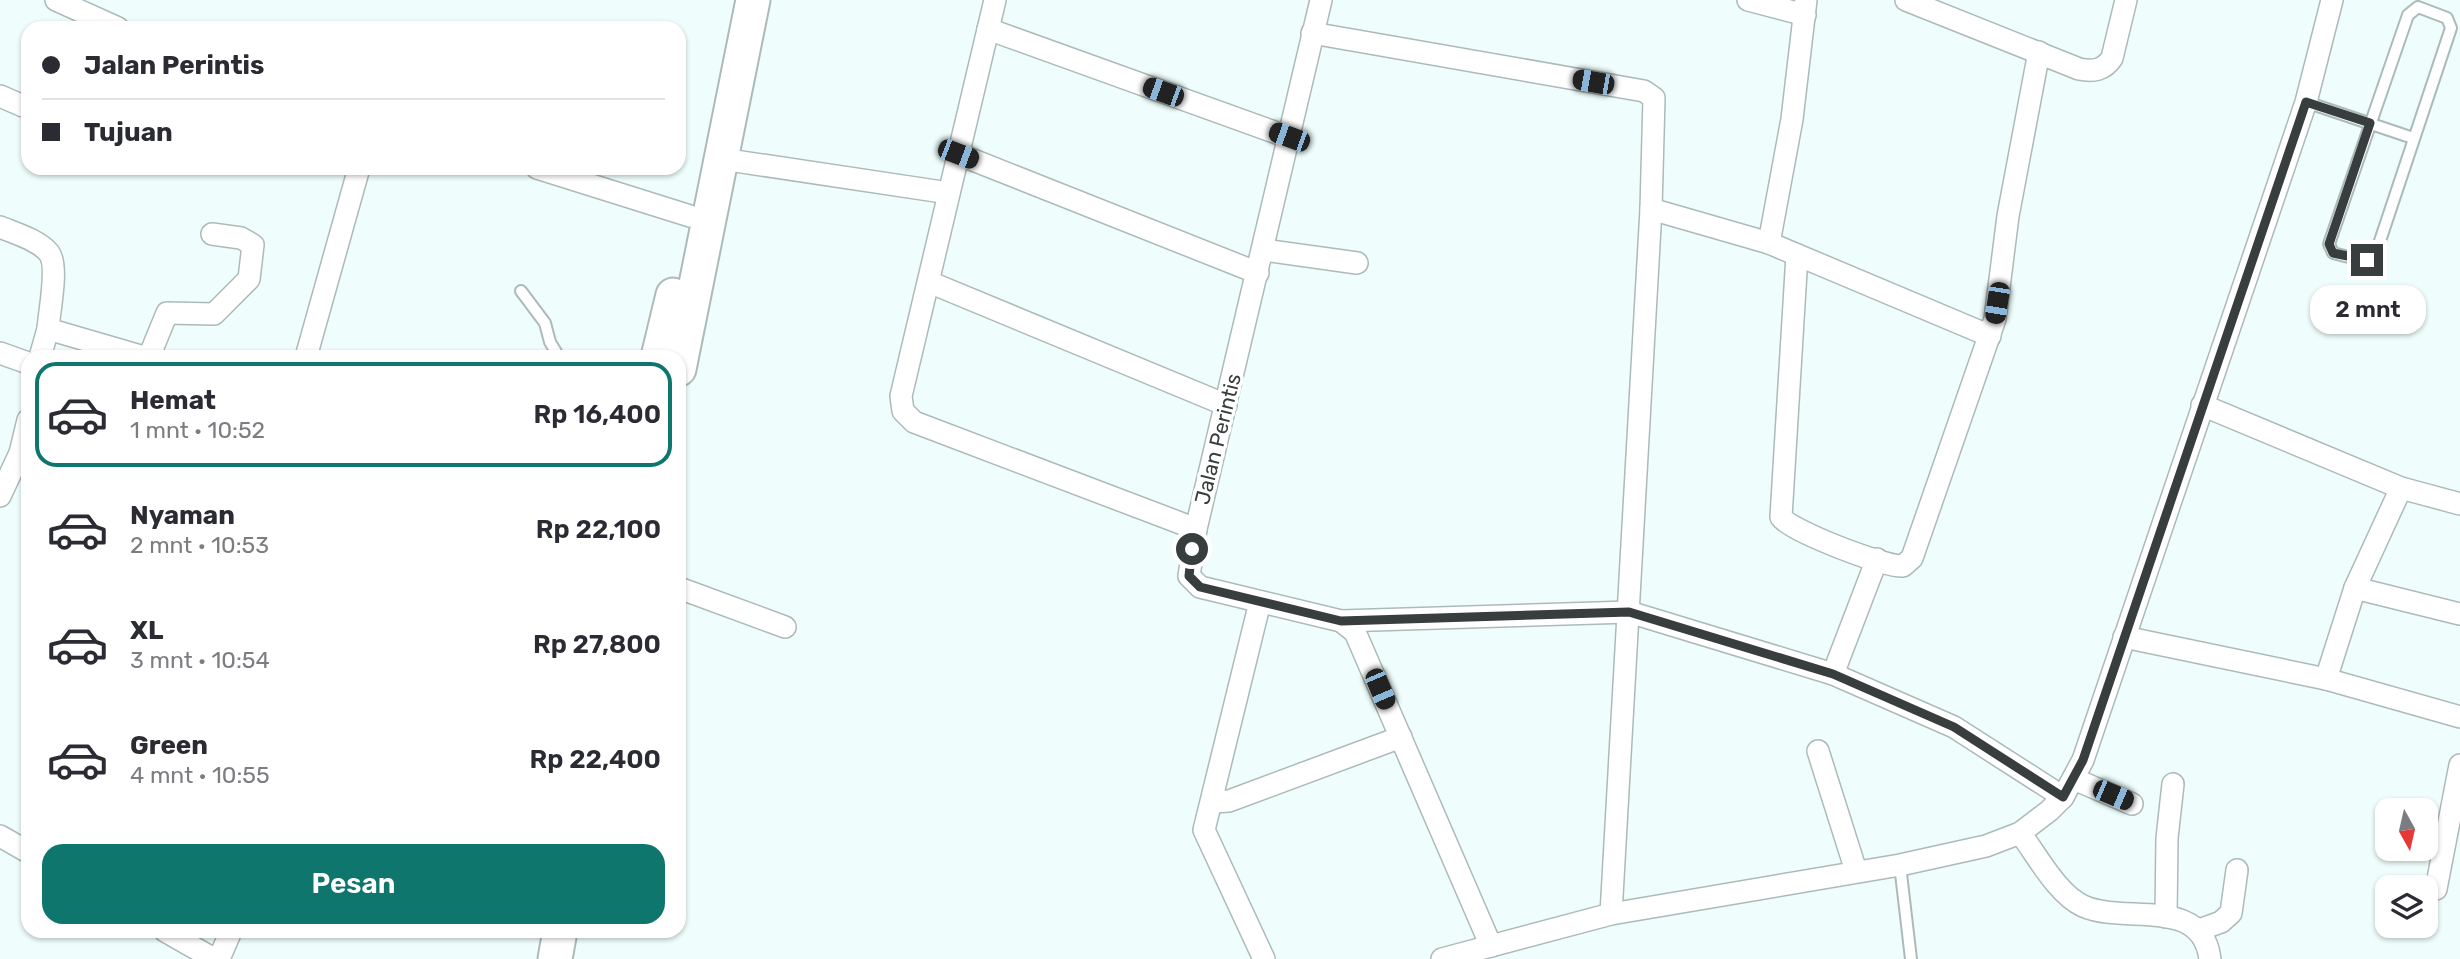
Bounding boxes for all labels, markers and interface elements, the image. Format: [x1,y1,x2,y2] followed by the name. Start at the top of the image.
[84,50,264,81] text: Jalan Perintis
[1571,68,1616,96] car
[1140,75,1187,109] car
[84,117,173,148] text: Tujuan
[1266,120,1313,154] car
[935,137,982,171] car
[2351,244,2383,276] route end
[1984,281,2011,325] car
[2309,284,2425,334] callout: 2 mnt
[2335,295,2401,323] text: 2 mnt
[1189,371,1246,507] street label: Jalan Perintis
[46,383,109,446] icon: car
[130,385,216,416] text: Hemat
[533,399,661,430] text: Rp 16,400
[130,416,265,444] text: 1 mnt · 10:52
[46,498,109,561] icon: car
[130,500,235,531] text: Nyaman
[536,514,661,545] text: Rp 22,100
[130,531,269,559] text: 2 mnt · 10:53
[1176,533,1208,565] route start
[46,613,109,676] icon: car
[130,615,163,646] text: XL
[533,629,661,660] text: Rp 27,800
[130,646,270,674] text: 3 mnt · 10:54
[1363,666,1398,712] car
[46,728,109,791] icon: car
[130,730,208,761] text: Green
[529,744,661,775] text: Rp 22,400
[130,761,270,789] text: 4 mnt · 10:55
[2090,777,2137,813] car
[2375,798,2438,861] north arrow
[2375,798,2438,938] map controls
[42,844,665,924] button: Pesan
[2375,875,2438,938] button: layers

